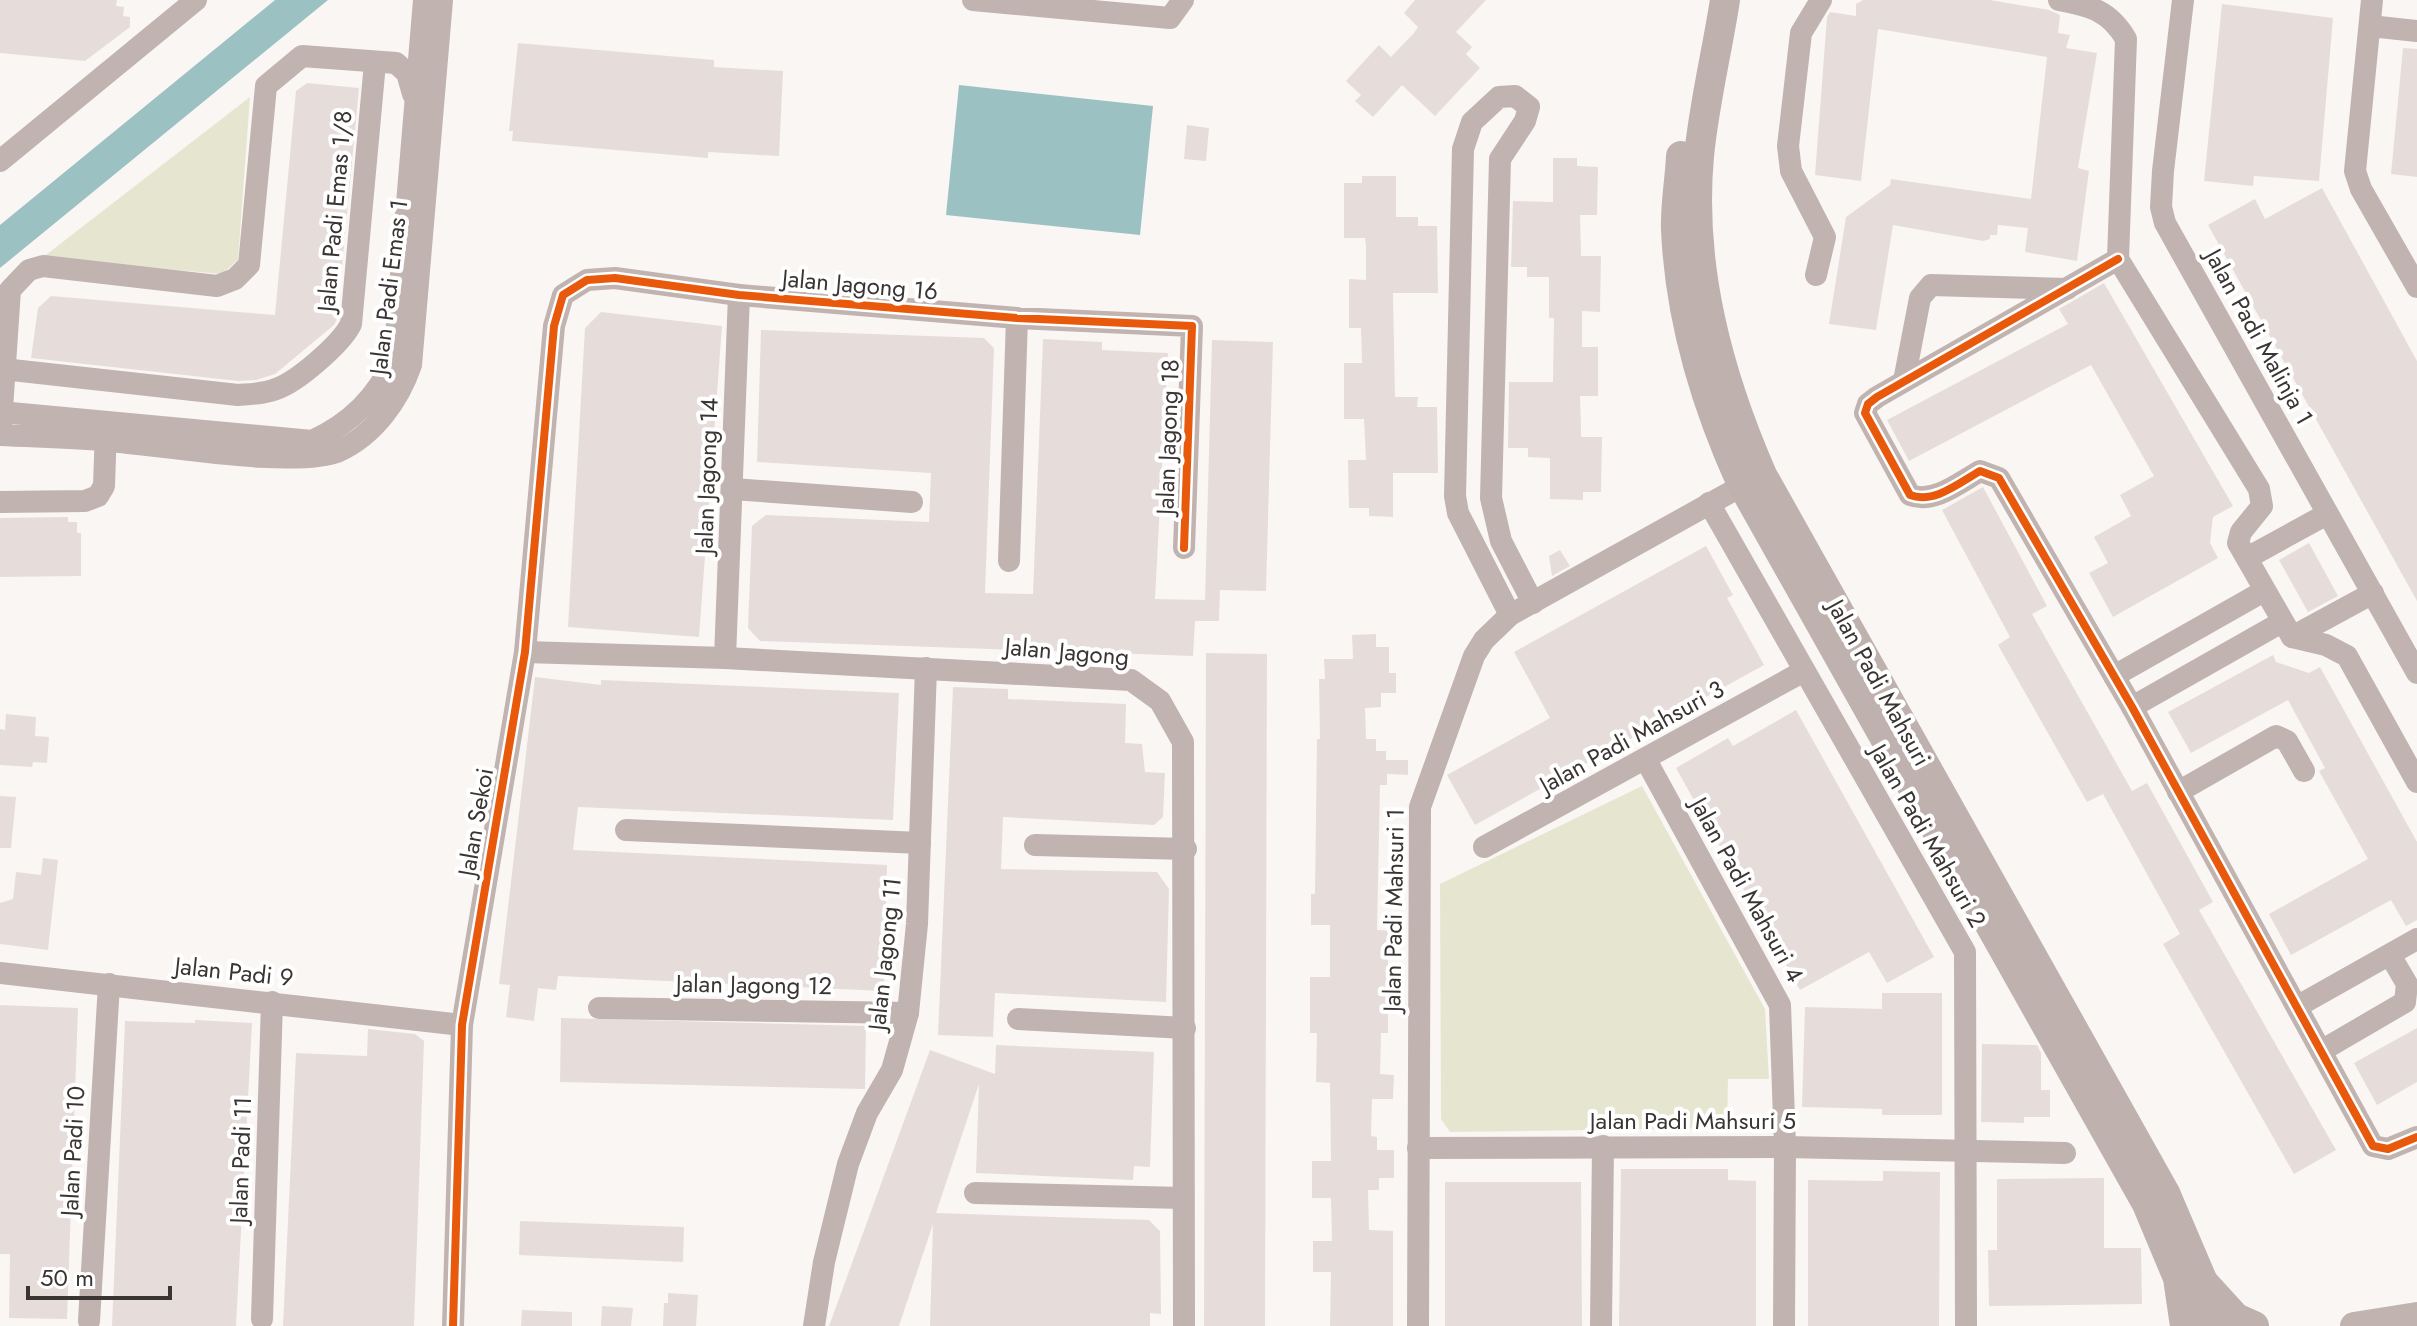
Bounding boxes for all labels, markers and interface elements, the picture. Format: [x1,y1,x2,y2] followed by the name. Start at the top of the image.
[308,109,361,316] street label: Jalan Padi Emas 1/8
[360,197,417,380] street label: Jalan Padi Emas 1
[2195,240,2322,431] street label: Jalan Padi Malinja 1
[778,260,939,309] street label: Jalan Jagong 16
[1147,359,1188,518] street label: Jalan Jagong 18
[686,397,727,558] street label: Jalan Jagong 14
[1818,590,1940,772] street label: Jalan Padi Mahsuri
[1000,628,1131,674] street label: Jalan Jagong
[1531,671,1730,803] street label: Jalan Padi Mahsuri 3
[1860,735,1995,934] street label: Jalan Padi Mahsuri 2
[448,765,502,882] street label: Jalan Sekoi
[1681,788,1813,989] street label: Jalan Padi Mahsuri 4
[1374,808,1413,1015] street label: Jalan Padi Mahsuri 1
[859,876,910,1035] street label: Jalan Jagong 11
[170,948,295,995] street label: Jalan Padi 9
[673,966,832,1003] street label: Jalan Jagong 12
[51,1085,93,1220] street label: Jalan Padi 10
[221,1096,260,1227] street label: Jalan Padi 11
[1587,1103,1796,1138] street label: Jalan Padi Mahsuri 5
[28,1250,170,1300] scale bar
[40,1260,94,1295] text: 50 m

